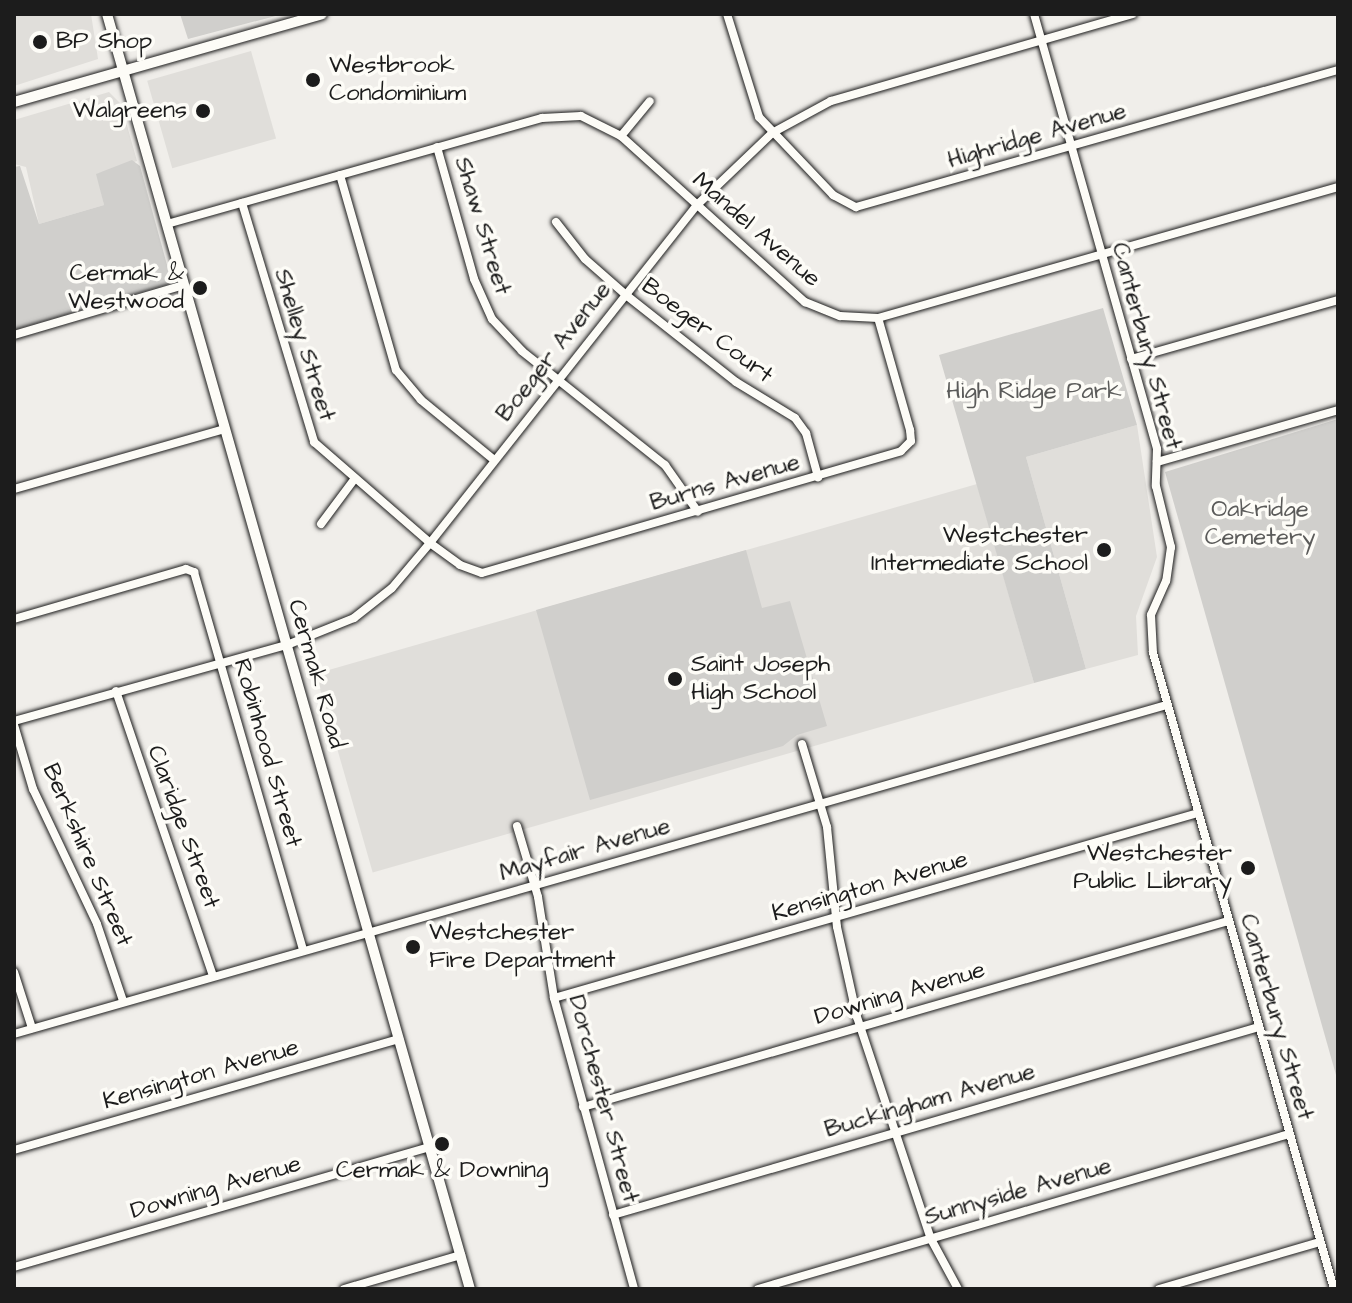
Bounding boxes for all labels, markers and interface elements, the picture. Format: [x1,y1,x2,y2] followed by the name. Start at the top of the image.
[56,28,152,56] place label: BP Shop
[31,33,49,51] marker: BP Shop
[329,52,466,108] place label: Westbrook Condominium
[304,71,322,89] marker: Westbrook Condominium
[73,97,187,125] place label: Walgreens
[944,97,1130,175] street label: Highridge Avenue
[194,102,212,120] marker: Walgreens
[447,154,517,298] street label: Shaw Street
[686,166,826,294] street label: Mandel Avenue
[1105,239,1187,453] street label: Canterbury Street
[68,260,184,316] place label: Cermak & Westwood
[267,265,341,425] street label: Shelley Street
[635,272,779,390] street label: Boeger Court
[490,276,618,428] street label: Boeger Avenue
[191,279,209,297] marker: Cermak & Westwood
[946,378,1122,406] park label: High Ridge Park
[647,448,803,518] street label: Burns Avenue
[1205,496,1315,552] park label: Oakridge Cemetery
[871,522,1088,578] place label: Westchester Intermediate School
[1095,541,1113,559] marker: Westchester Intermediate School
[281,596,351,752] street label: Cermak Road
[691,651,830,707] place label: Saint Joseph High School
[226,656,308,850] street label: Robinhood Street
[666,670,684,688] marker: Saint Joseph High School
[140,742,226,912] street label: Claridge Street
[36,759,138,951] street label: Berkshire Street
[496,812,674,888] street label: Mayfair Avenue
[1073,840,1232,896] place label: Westchester Public Library
[769,845,971,929] street label: Kensington Avenue
[1239,859,1257,877] marker: Westchester Public Library
[1233,911,1319,1123] street label: Canterbury Street
[429,919,616,975] place label: Westchester Fire Department
[404,938,422,956] marker: Westchester Fire Department
[811,956,989,1032] street label: Downing Avenue
[561,992,645,1206] street label: Dorchester Street
[100,1033,302,1117] street label: Kensington Avenue
[821,1057,1039,1145] street label: Buckingham Avenue
[433,1135,451,1153] marker: Cermak & Downing
[127,1150,305,1226] street label: Downing Avenue
[921,1152,1115,1232] street label: Sunnyside Avenue
[336,1157,548,1185] place label: Cermak & Downing

